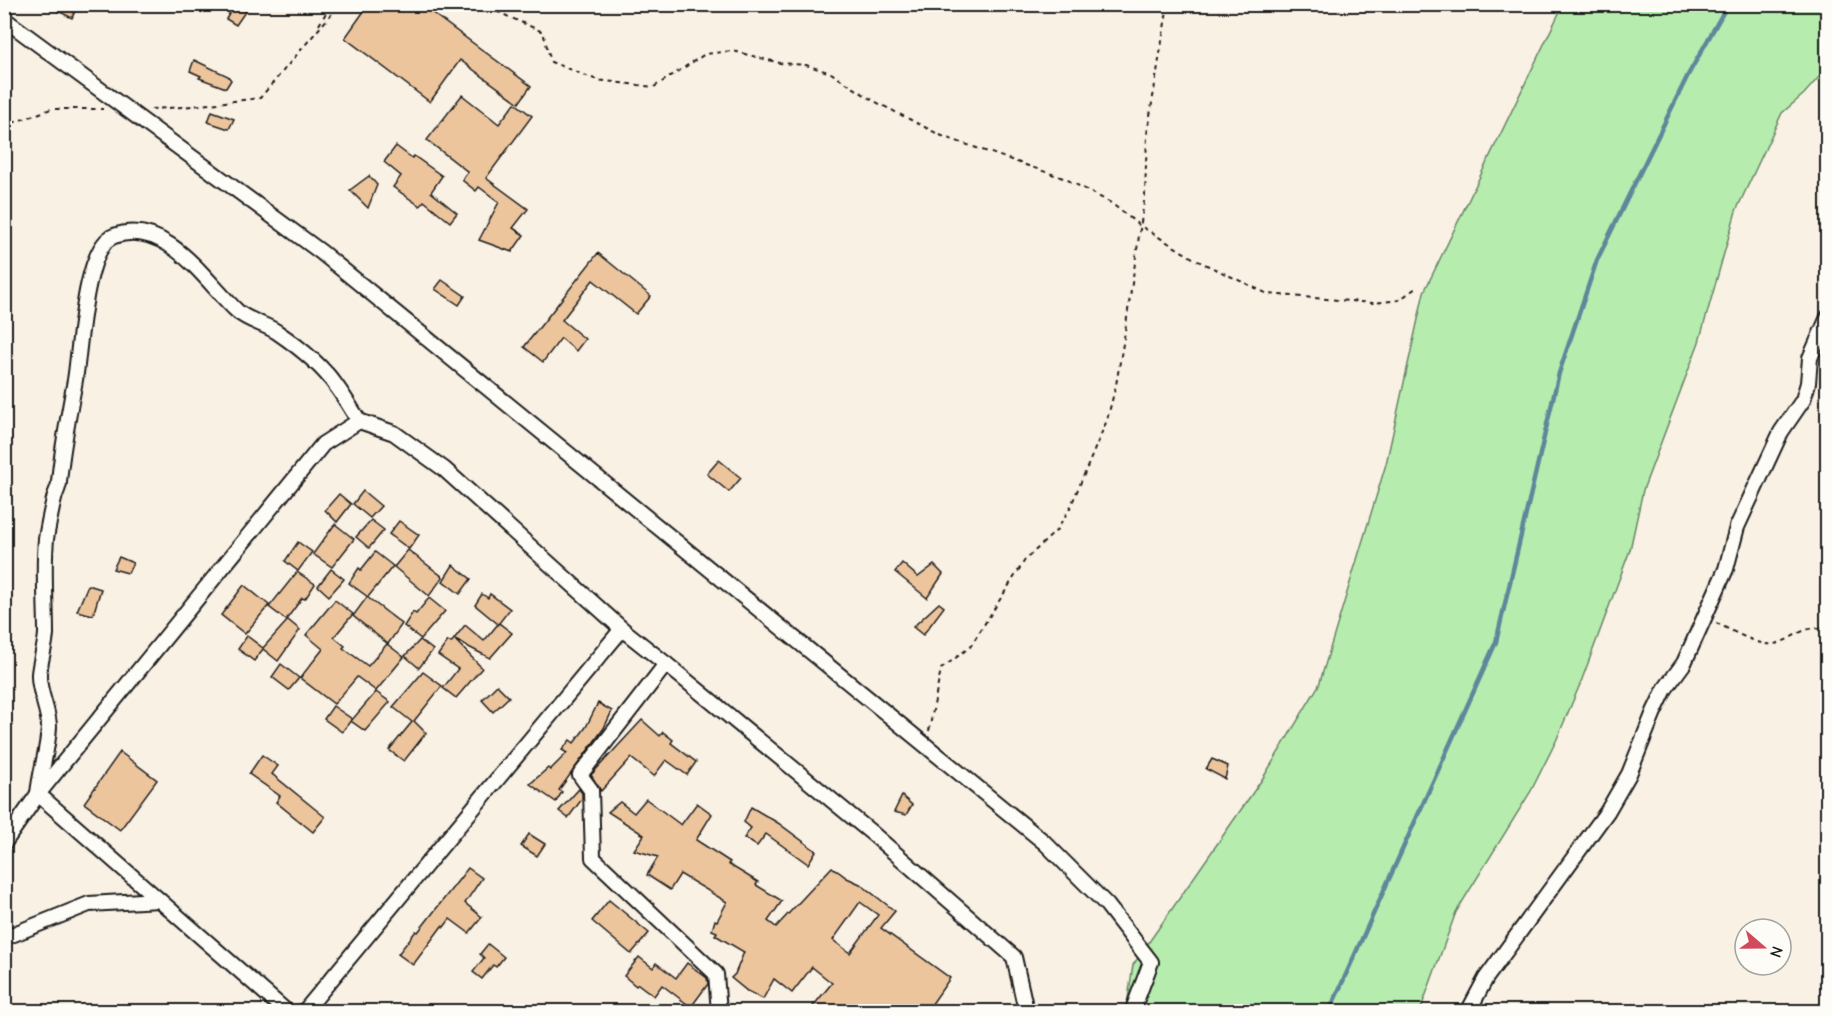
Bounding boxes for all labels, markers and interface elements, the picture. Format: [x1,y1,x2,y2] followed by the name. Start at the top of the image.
[1733,917,1793,977] north arrow
[1766,944,1786,960] text: N

